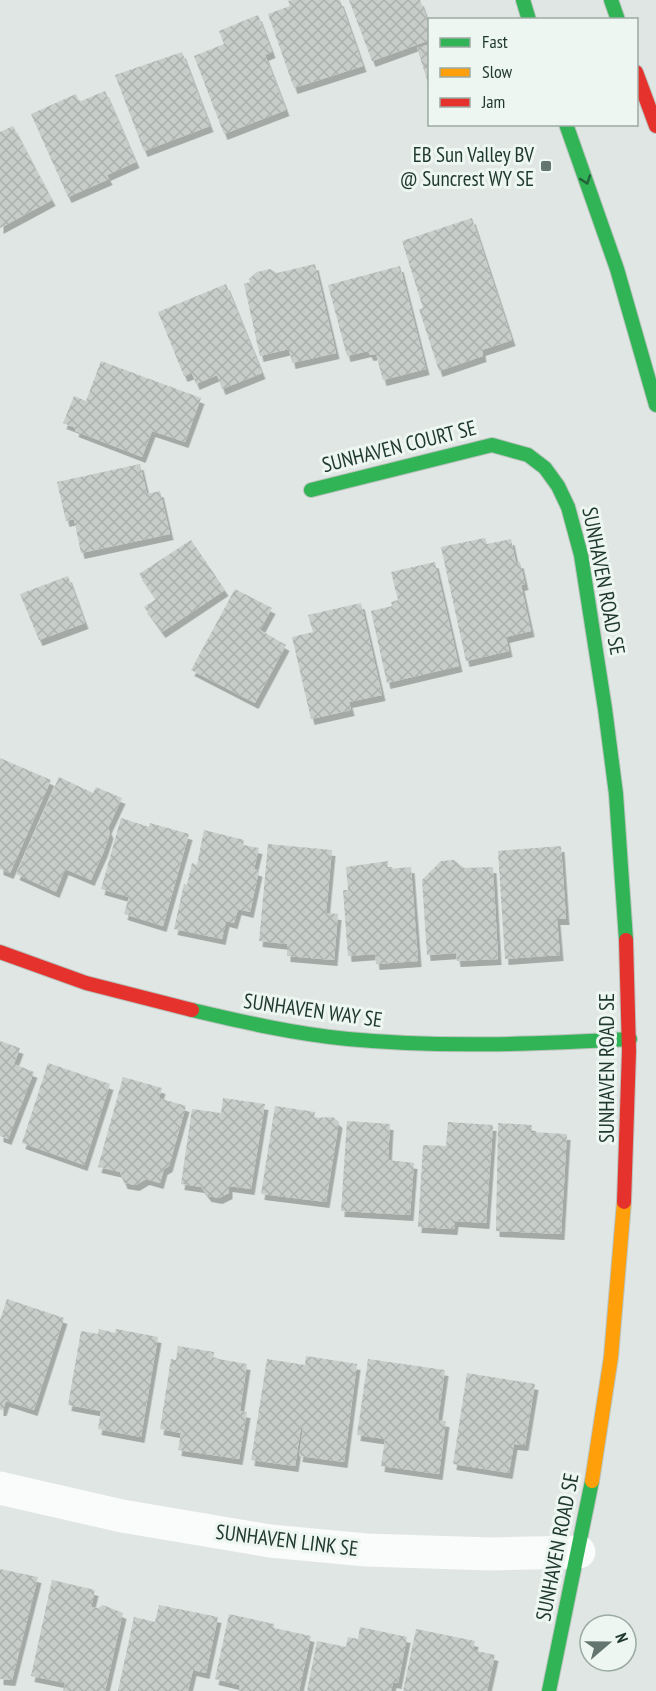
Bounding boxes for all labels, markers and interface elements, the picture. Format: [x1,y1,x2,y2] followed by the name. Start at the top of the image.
[428,18,638,126] legend
[482,30,508,53] text: Fast
[482,60,513,83] text: Slow
[481,90,505,113] text: Jam
[400,141,534,192] place label: EB Sun Valley BV @ Suncrest WY SE
[539,159,553,173] marker: EB Sun Valley BV @ Suncrest WY SE
[578,174,591,185] one-way arrow
[319,414,479,478] street label: SUNHAVEN COURT SE
[576,505,632,657] street label: SUNHAVEN ROAD SE
[242,987,384,1033] street label: SUNHAVEN WAY SE
[593,993,620,1143] street label: SUNHAVEN ROAD SE
[529,1471,585,1623] street label: SUNHAVEN ROAD SE
[214,1518,360,1562] street label: SUNHAVEN LINK SE
[578,1613,638,1673] north arrow
[611,1630,633,1645] text: N

